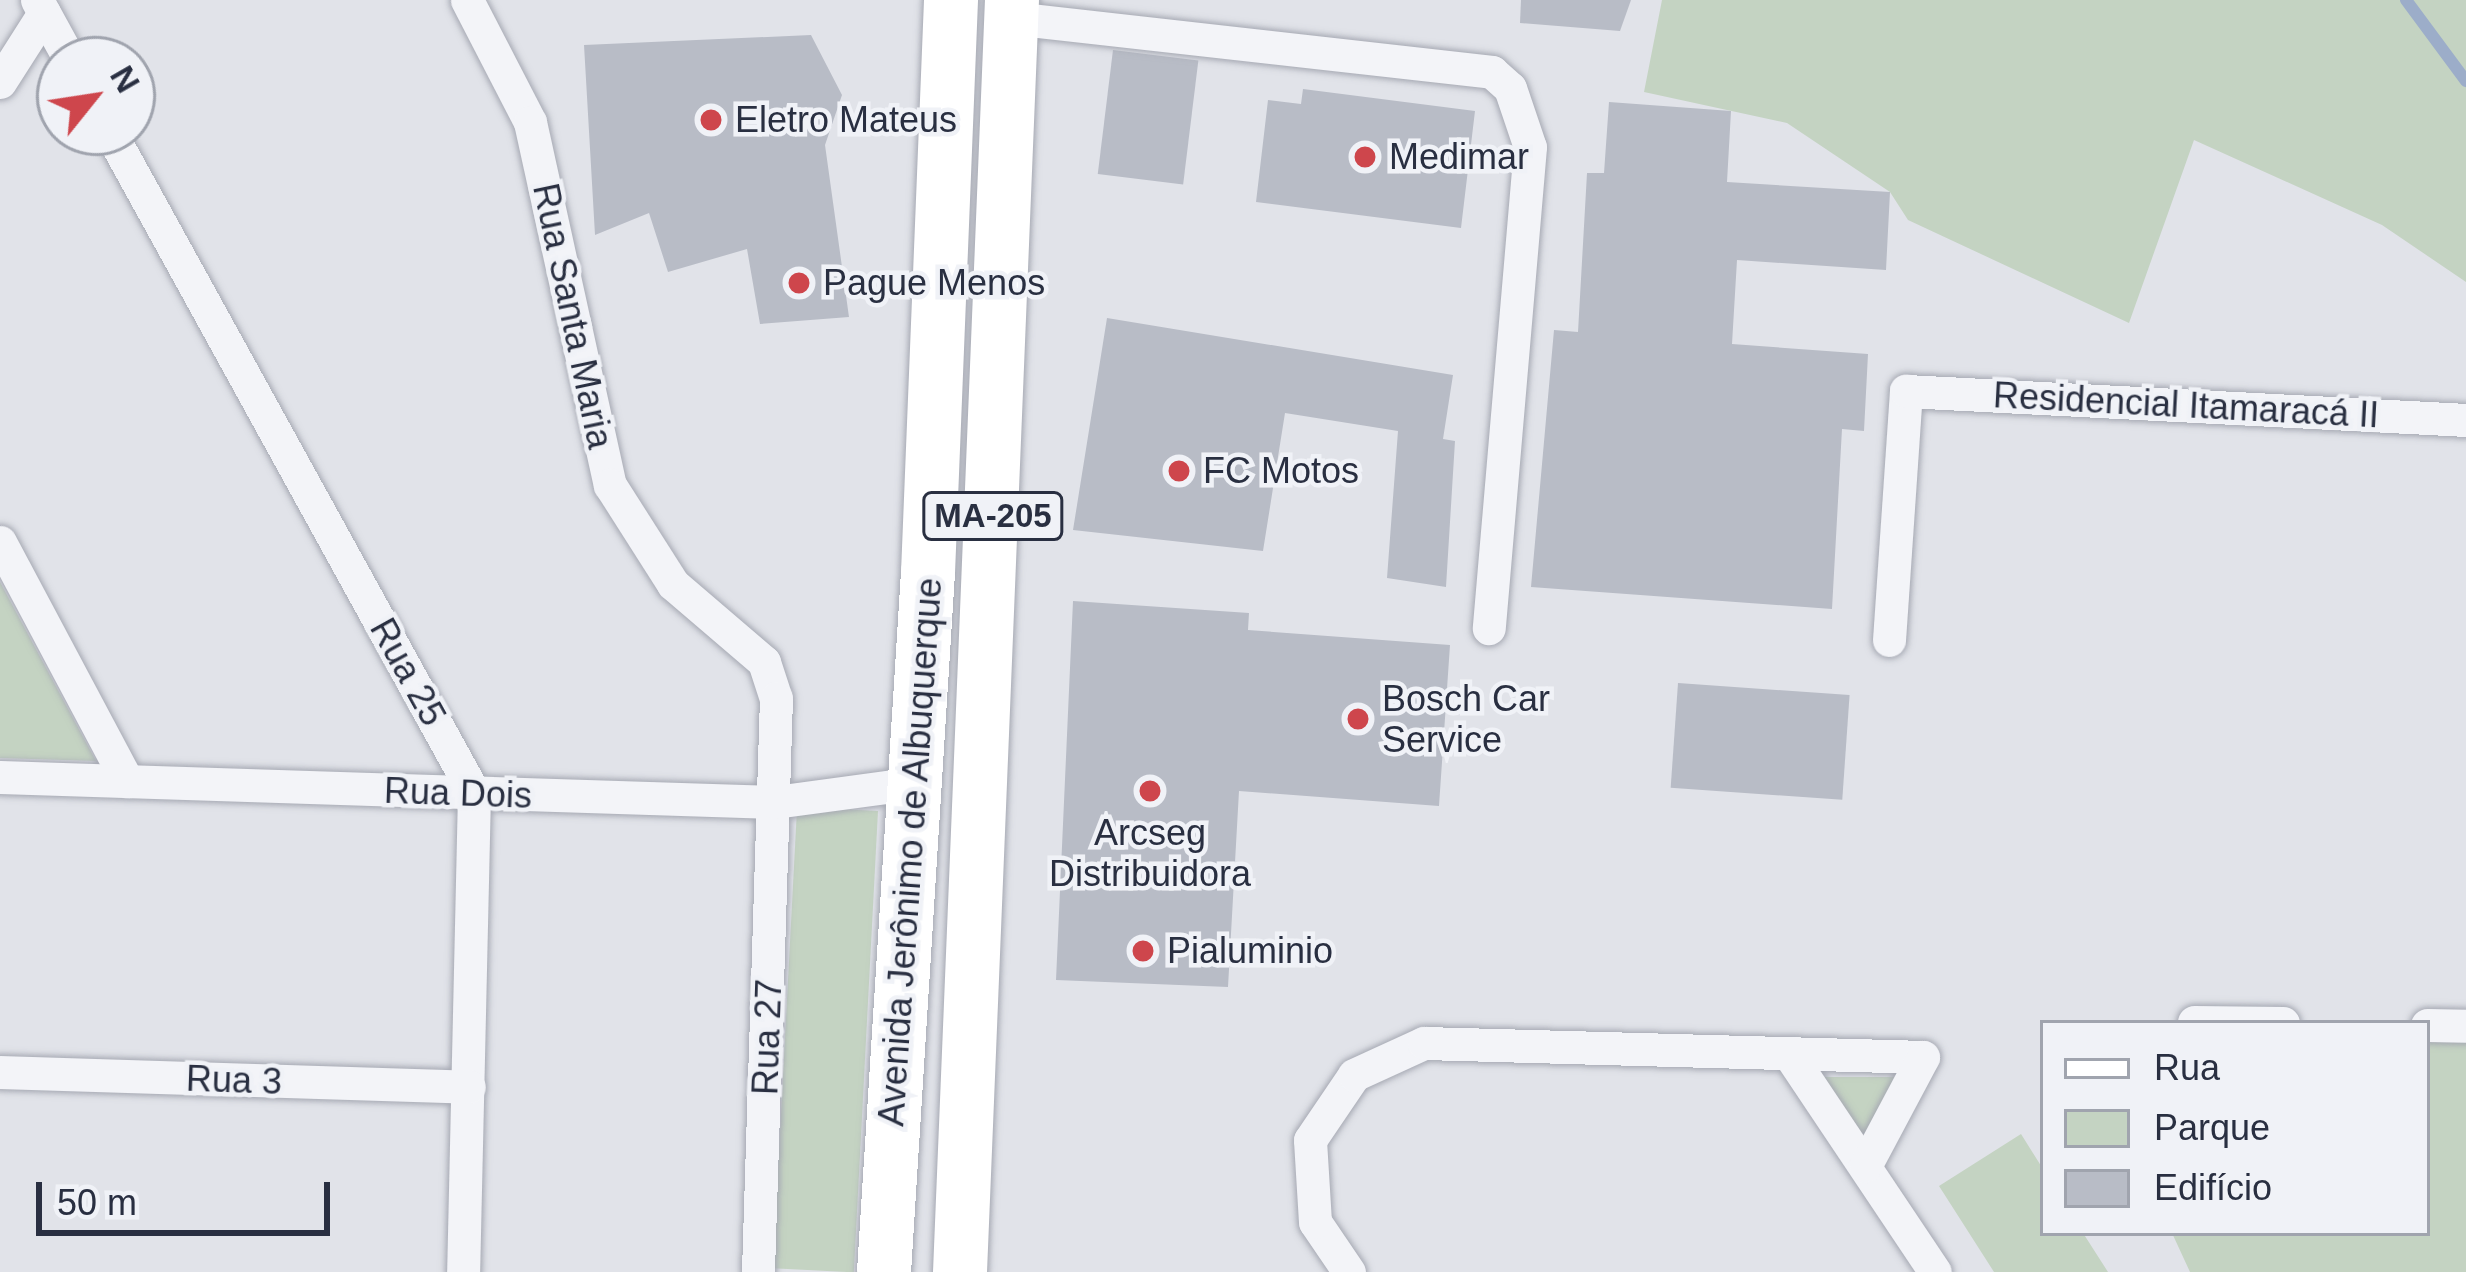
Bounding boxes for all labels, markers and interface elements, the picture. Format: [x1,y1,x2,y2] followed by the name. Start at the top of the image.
[36,36,156,156] north arrow
[103,60,147,99] text: N
[735,98,957,142] place label: Eletro Mateus
[698,107,724,133] marker: Eletro Mateus
[1389,135,1529,179] place label: Medimar
[1352,144,1378,170] marker: Medimar
[524,179,622,453] street label: Rua Santa Maria
[823,261,1045,305] place label: Pague Menos
[786,270,812,296] marker: Pague Menos
[1992,373,2380,437] street label: Residencial Itamaracá II
[1203,449,1359,493] place label: FC Motos
[1166,458,1192,484] marker: FC Motos
[921,489,1065,543] road number: MA-205
[869,575,951,1129] street label: Avenida Jerônimo de Albuquerque
[361,611,455,733] street label: Rua 25
[1382,676,1550,761] place label: Bosch Car Service
[1345,706,1371,732] marker: Bosch Car Service
[383,769,533,817] street label: Rua Dois
[1137,778,1163,804] marker: Arcseg Distribuidora
[1049,810,1251,895] place label: Arcseg Distribuidora
[1167,929,1333,973] place label: Pialuminio
[1130,938,1156,964] marker: Pialuminio
[743,978,791,1096] street label: Rua 27
[2040,1020,2430,1236] legend
[2154,1047,2220,1088] text: Rua
[185,1057,283,1103] street label: Rua 3
[2154,1107,2270,1148] text: Parque
[42,1158,336,1232] scale bar
[2154,1167,2272,1208] text: Edifício
[57,1182,137,1223] text: 50 m

